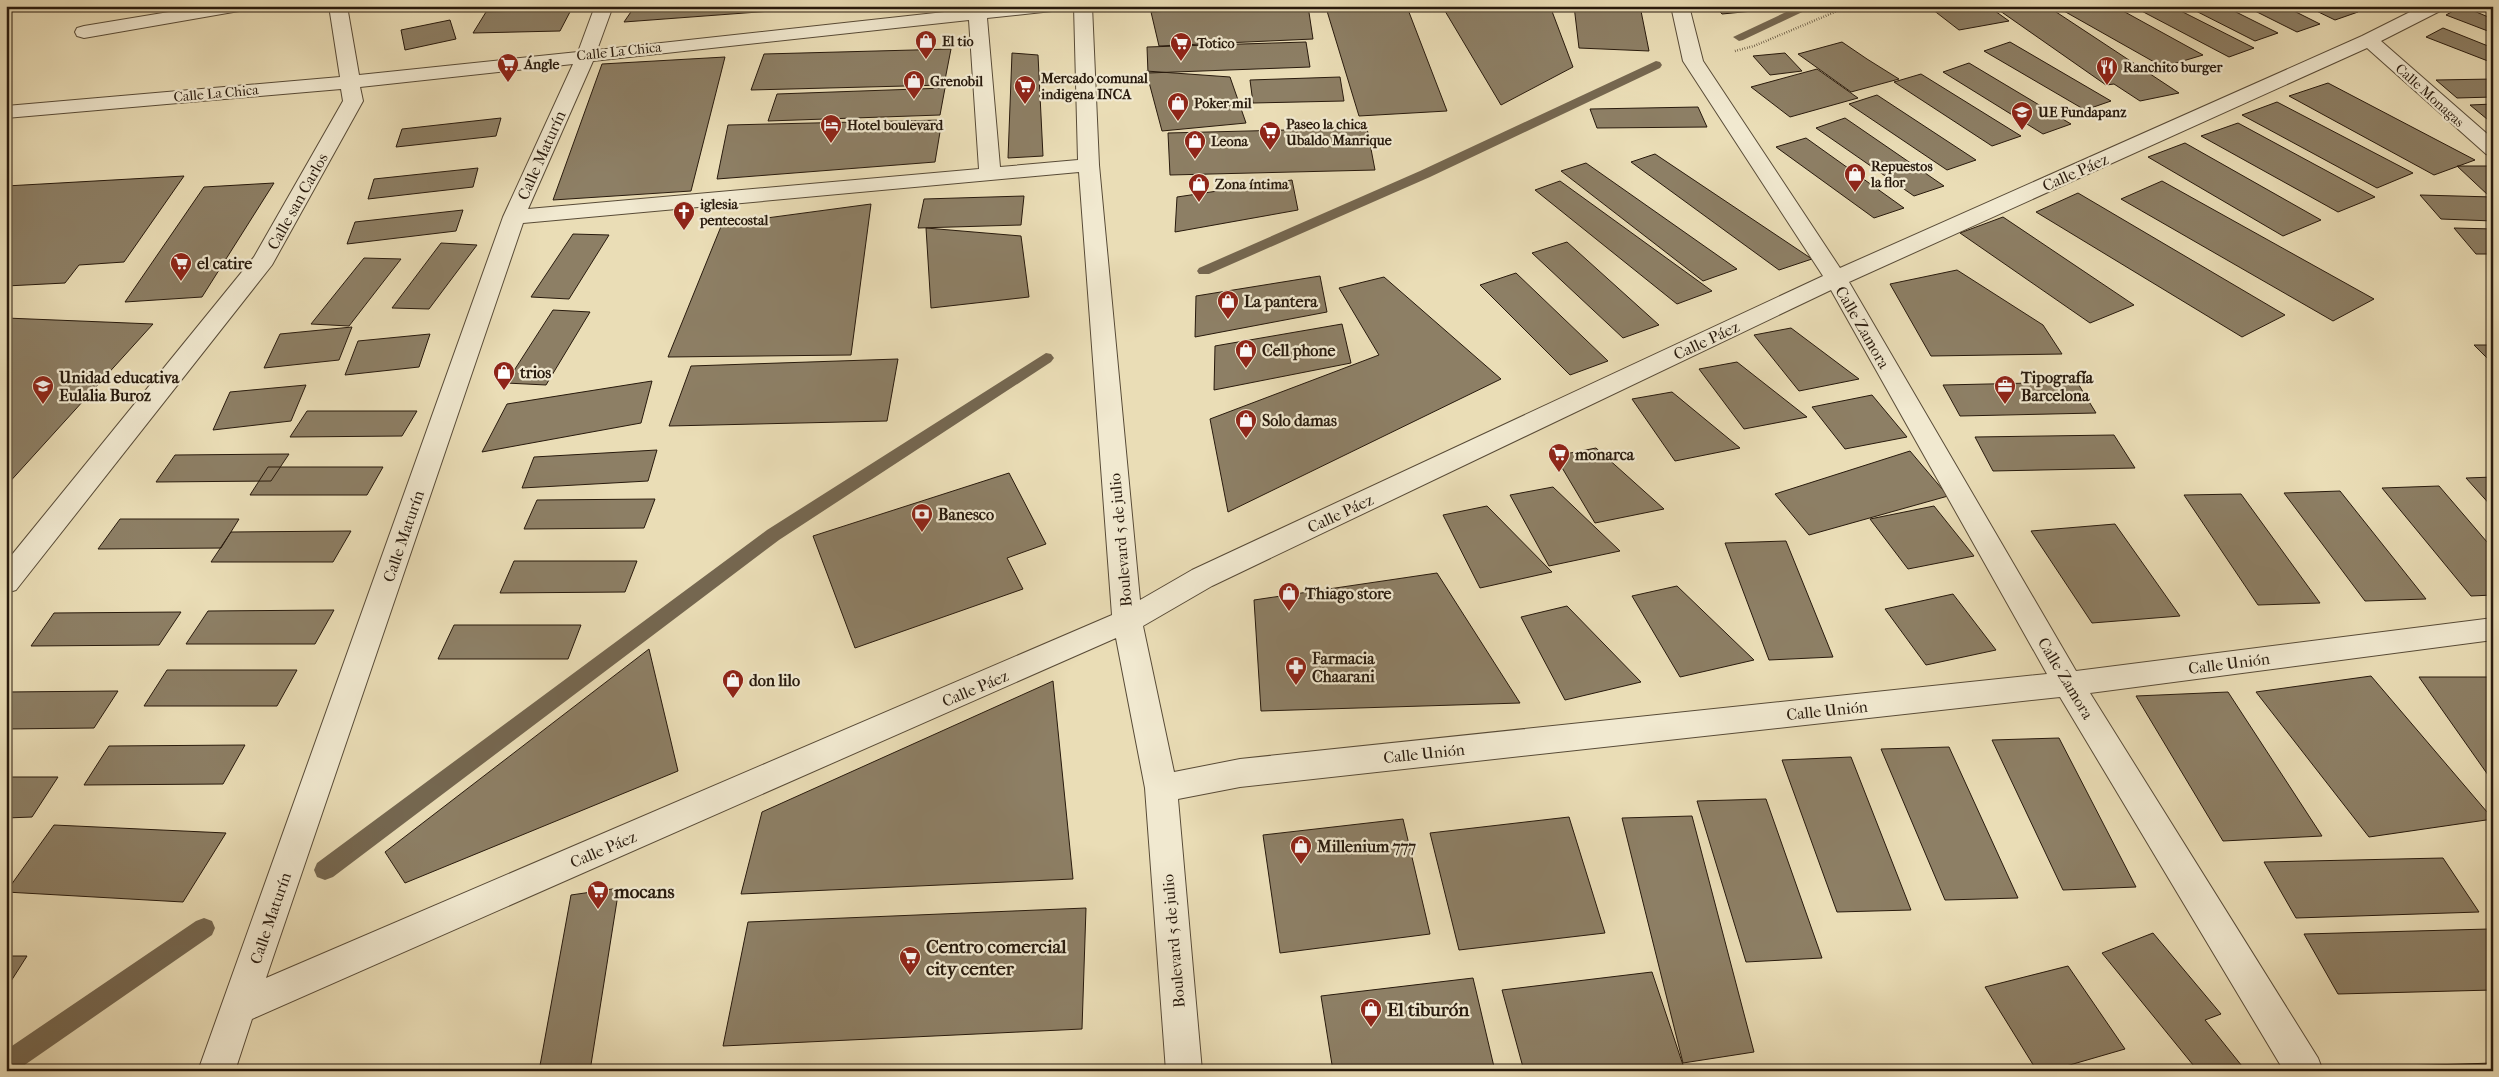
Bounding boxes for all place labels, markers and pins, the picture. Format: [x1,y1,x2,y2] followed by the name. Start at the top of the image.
[914,29,938,60] shop icon: El tio
[1169,31,1193,62] supermarket icon: Totico
[942,33,974,50] place label: El tio
[1196,35,1234,52] place label: Totico
[496,52,520,83] supermarket icon: Ángle
[523,55,559,73] place label: Ángle
[2095,55,2119,86] restaurant icon: Ranchito burger
[2123,59,2223,76] place label: Ranchito burger
[902,69,926,100] shop icon: Grenobil
[1040,70,1148,103] place label: Mercado comunal indigena INCA
[930,73,983,90] place label: Grenobil
[1013,74,1037,105] supermarket icon: Mercado comunal indigena INCA
[1166,91,1190,122] shop icon: Poker mil
[1194,95,1252,112] place label: Poker mil
[2010,100,2034,131] school or university icon: UE Fundapanz
[2037,104,2127,121] place label: UE Fundapanz
[819,113,843,144] hotel icon: Hotel boulevard
[1285,116,1392,149] place label: Paseo la chica Ubaldo Manrique
[847,117,945,134] place label: Hotel boulevard
[1258,120,1282,151] supermarket icon: Paseo la chica Ubaldo Manrique
[1183,129,1207,160] shop icon: Leona
[1211,133,1249,150] place label: Leona
[1870,158,1933,191] place label: Repuestos la flor
[1843,162,1867,193] shop icon: Repuestos la flor
[1187,172,1211,203] shop icon: Zona íntima
[1215,176,1289,193] place label: Zona íntima
[699,196,768,229] place label: iglesia pentecostal
[672,200,696,231] church icon: iglesia pentecostal
[169,251,193,282] supermarket icon: el catire
[197,254,252,273] place label: el catire
[1216,289,1240,320] shop icon: La pantera
[1244,292,1318,312] place label: La pantera
[1234,338,1258,369] shop icon: Cell phone
[1262,341,1336,361] place label: Cell phone
[492,360,516,391] shop icon: trios
[519,363,551,382] place label: trios
[58,368,180,405] place label: Unidad educativa Eulalia Buroz
[2020,368,2094,405] place label: Tipografía Barcelona
[31,374,55,405] school or university icon: Unidad educativa Eulalia Buroz
[1993,374,2017,405] office icon: Tipografía Barcelona
[1234,408,1258,439] shop icon: Solo damas
[1262,411,1337,430] place label: Solo damas
[1547,442,1571,473] supermarket icon: monarca
[1574,445,1635,464] place label: monarca
[910,502,934,533] bank icon: Banesco
[938,505,994,524] place label: Banesco
[1277,581,1301,612] shop icon: Thiago store
[1304,584,1392,604] place label: Thiago store
[1311,649,1375,686] place label: Farmacia Chaarani
[1284,655,1308,686] pharmacy icon: Farmacia Chaarani
[721,668,745,699] shop icon: don lilo
[749,671,800,690] place label: don lilo
[1289,834,1313,865] shop icon: Millenium 777
[1316,837,1416,856] place label: Millenium 777
[586,879,610,910] supermarket icon: mocans
[613,881,675,903] place label: mocans
[926,936,1067,980] place label: Centro comercial city center
[898,945,922,976] supermarket icon: Centro comercial city center
[1359,997,1383,1028] shop icon: El tiburón
[1387,999,1470,1021] place label: El tiburón

